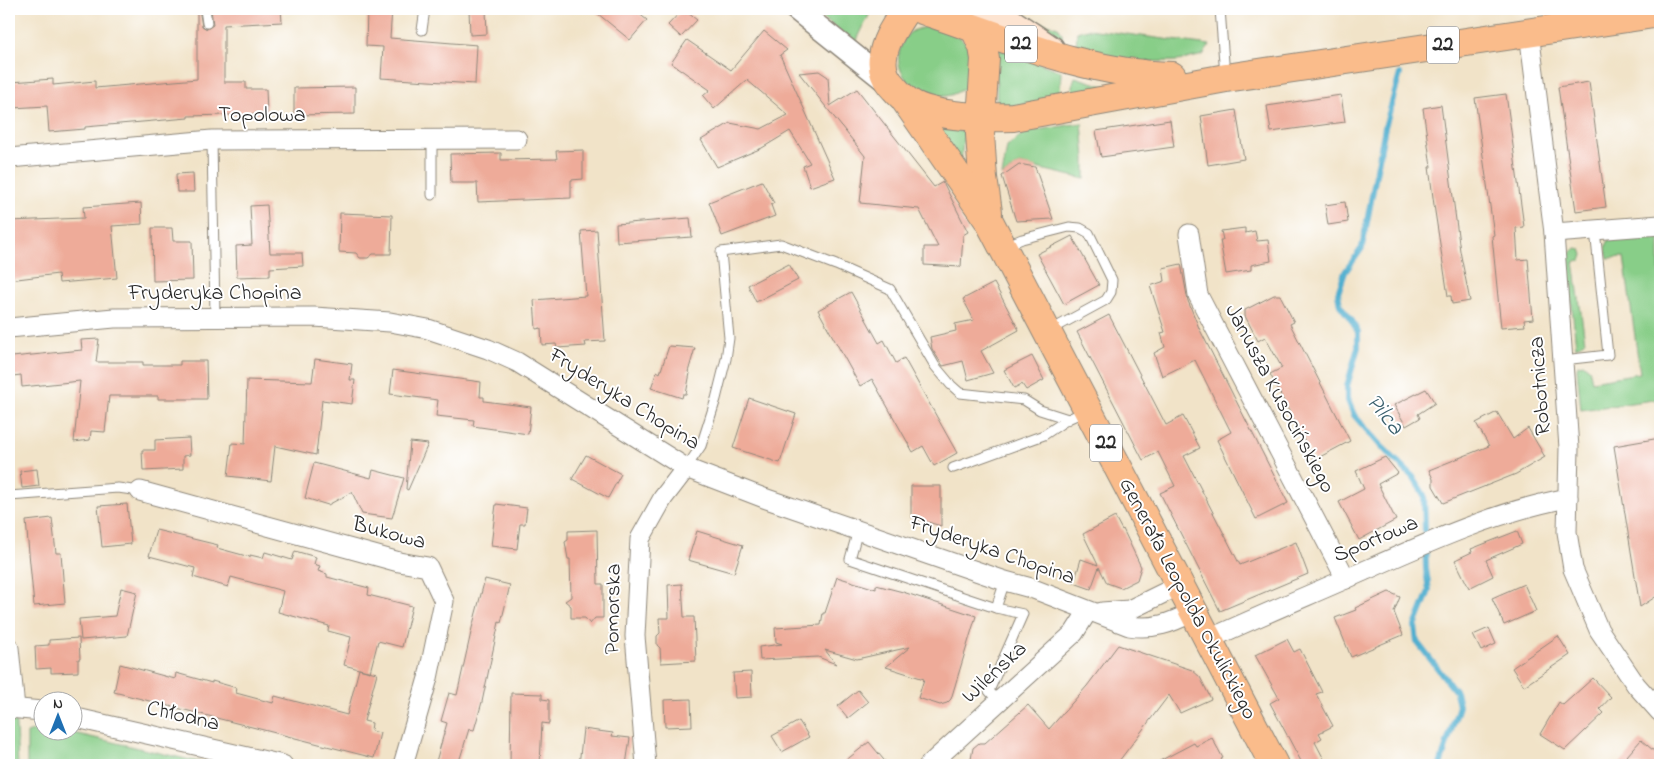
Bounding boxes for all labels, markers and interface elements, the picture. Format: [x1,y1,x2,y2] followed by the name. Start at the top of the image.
[1005,26,1037,62] road number: 22
[1427,26,1459,64] road number: 22
[218,100,306,132] street label: Topolowa
[127,278,302,311] street label: Fryderyka Chopina
[1215,299,1342,500] street label: Janusza Kusocińskiego
[1522,335,1560,437] street label: Robotnicza
[541,340,706,460] street label: Fryderyka Chopina
[1356,387,1412,444] water label: Pilca
[1090,424,1122,462] road number: 22
[1109,472,1264,726] street label: Generała Leopolda Okulickiego
[904,507,1079,595] street label: Fryderyka Chopina
[1329,508,1423,572] street label: Sportowa
[348,509,429,559] street label: Bukowa
[597,563,631,655] street label: Pomorska
[955,634,1035,712] street label: Wileńska
[32,692,82,742] north arrow
[143,693,223,741] street label: Chłodna
[53,694,63,715] text: N

